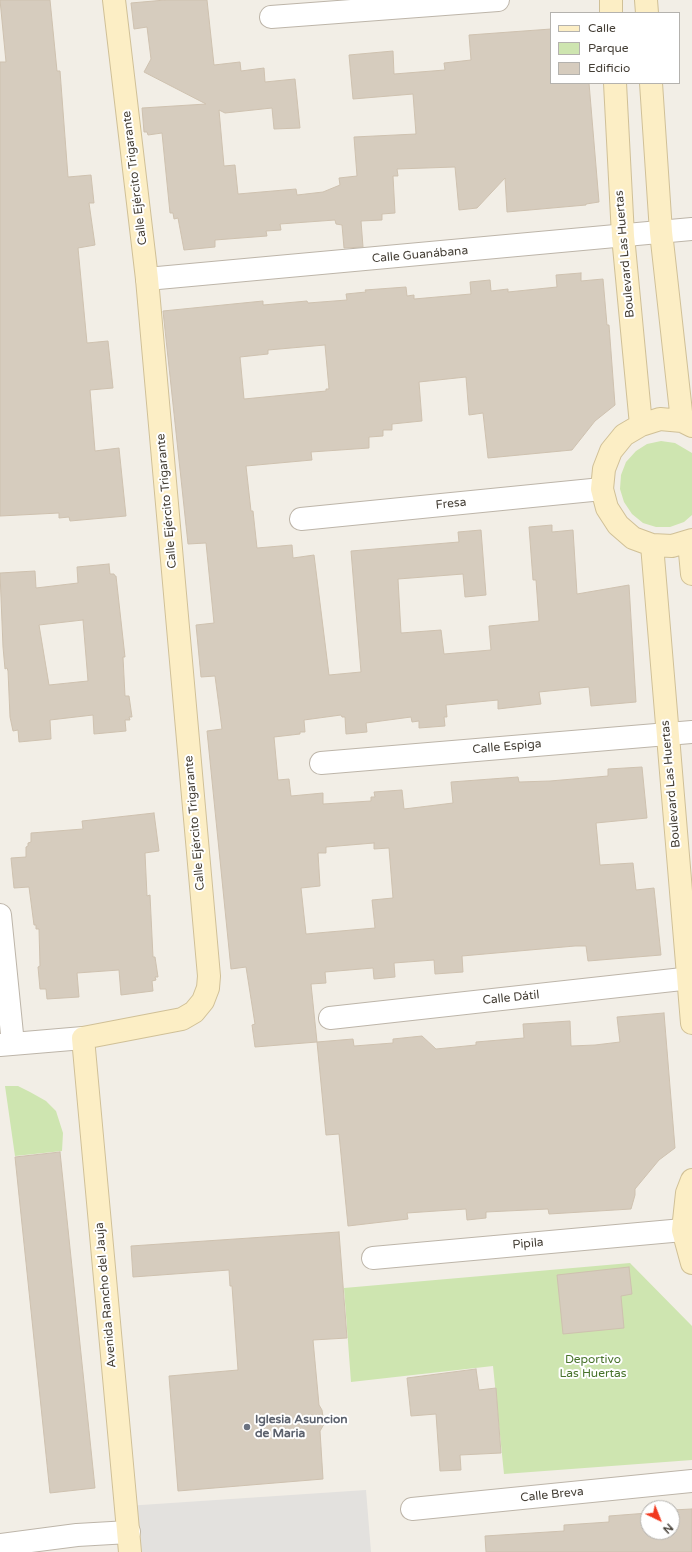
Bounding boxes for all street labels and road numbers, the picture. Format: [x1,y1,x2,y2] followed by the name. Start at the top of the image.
[120,110,150,246] street label: Calle Ejército Trigarante
[612,190,638,318] street label: Boulevard Las Huertas
[371,244,469,266] street label: Calle Guanábana
[154,433,180,569] street label: Calle Ejército Trigarante
[435,495,467,513] street label: Fresa
[658,720,684,848] street label: Boulevard Las Huertas
[472,737,542,757] street label: Calle Espiga
[182,755,208,891] street label: Calle Ejército Trigarante
[482,988,540,1008] street label: Calle Dátil
[92,1222,120,1368] street label: Avenida Rancho del Jauja
[512,1235,544,1253] street label: Pipila
[520,1485,584,1505] street label: Calle Breva

